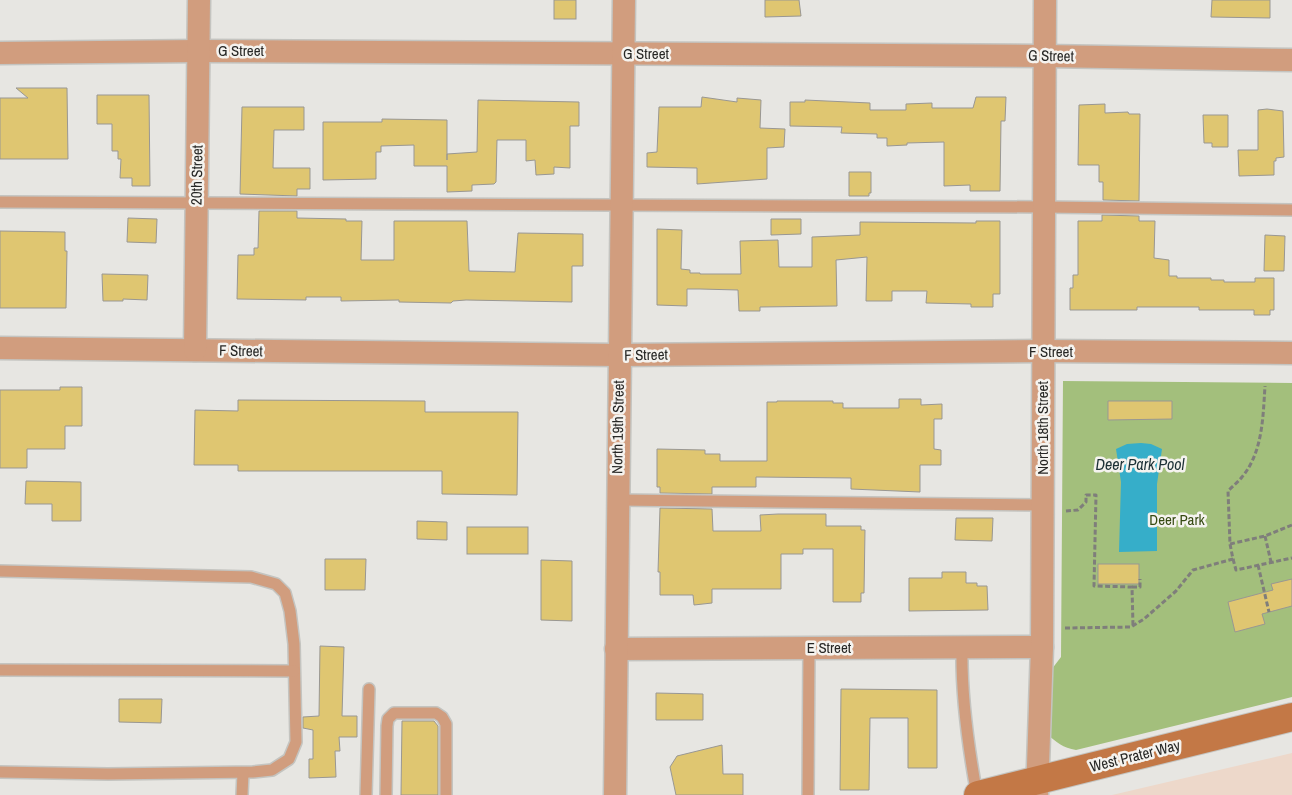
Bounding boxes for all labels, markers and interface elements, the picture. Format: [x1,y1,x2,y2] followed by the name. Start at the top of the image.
[218,40,264,61] street label: G Street
[623,43,669,64] street label: G Street
[1028,45,1075,66] street label: G Street
[185,144,208,205] street label: 20th Street
[219,340,264,361] street label: F Street
[1029,341,1073,362] street label: F Street
[624,344,669,365] street label: F Street
[606,379,629,474] street label: North 19th Street
[1032,381,1053,475] street label: North 18th Street
[1096,453,1186,475] water label: Deer Park Pool
[1149,509,1206,530] park label: Deer Park
[807,637,852,658] street label: E Street
[1088,734,1183,777] street label: West Prater Way

